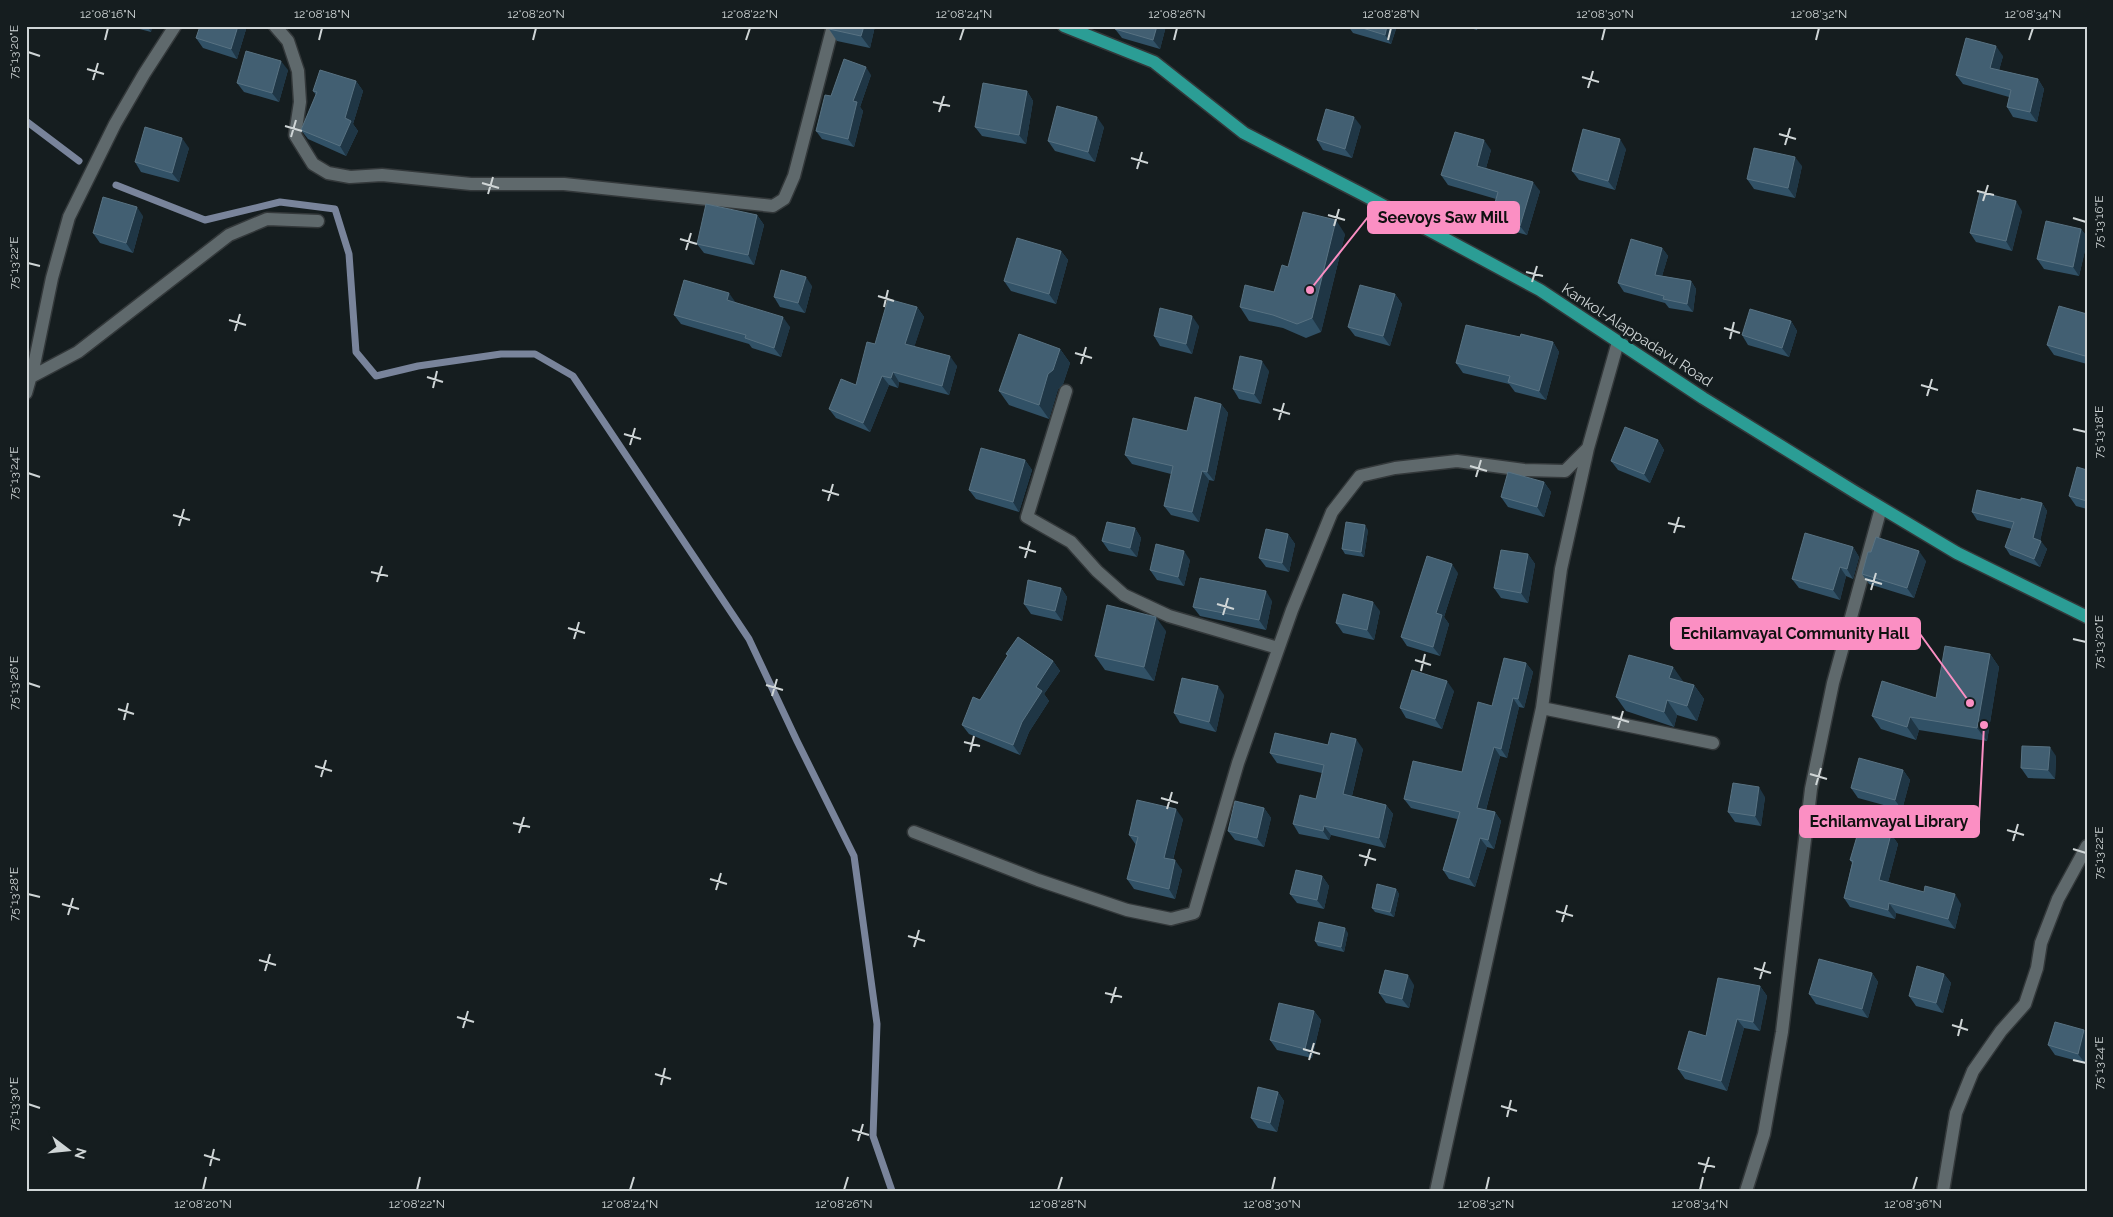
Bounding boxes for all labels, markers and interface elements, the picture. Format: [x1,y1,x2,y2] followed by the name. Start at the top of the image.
[80,7,136,21] text: 12°08'16"N
[294,7,350,21] text: 12°08'18"N
[507,7,565,21] text: 12°08'20"N
[722,7,778,21] text: 12°08'22"N
[936,7,992,21] text: 12°08'24"N
[1148,7,1206,21] text: 12°08'26"N
[1362,7,1420,21] text: 12°08'28"N
[1576,7,1634,21] text: 12°08'30"N
[1791,7,1847,21] text: 12°08'32"N
[2005,7,2061,21] text: 12°08'34"N
[7,25,21,79] text: 75°13'20"E
[2092,196,2106,248] text: 75°13'16"E
[1368,202,1519,233] callout: Seevoys Saw Mill
[1378,208,1509,227] text: Seevoys Saw Mill
[7,236,21,290] text: 75°13'22"E
[1558,279,1716,391] street label: Kankol-Alappadavu Road
[2092,406,2106,458] text: 75°13'18"E
[7,446,21,500] text: 75°13'24"E
[2092,615,2106,669] text: 75°13'20"E
[1671,618,1920,649] callout: Echilamvayal Community Hall
[1681,624,1910,643] text: Echilamvayal Community Hall
[7,656,21,710] text: 75°13'26"E
[1800,806,1979,837] callout: Echilamvayal Library
[1810,812,1969,831] text: Echilamvayal Library
[2092,826,2106,880] text: 75°13'22"E
[7,867,21,921] text: 75°13'28"E
[2092,1036,2106,1090] text: 75°13'24"E
[7,1077,21,1131] text: 75°13'30"E
[42,1124,92,1174] north arrow
[71,1146,90,1161] text: N
[174,1197,232,1211] text: 12°08'20"N
[389,1197,445,1211] text: 12°08'22"N
[602,1197,658,1211] text: 12°08'24"N
[815,1197,873,1211] text: 12°08'26"N
[1029,1197,1087,1211] text: 12°08'28"N
[1243,1197,1301,1211] text: 12°08'30"N
[1458,1197,1514,1211] text: 12°08'32"N
[1672,1197,1728,1211] text: 12°08'34"N
[1884,1197,1942,1211] text: 12°08'36"N

